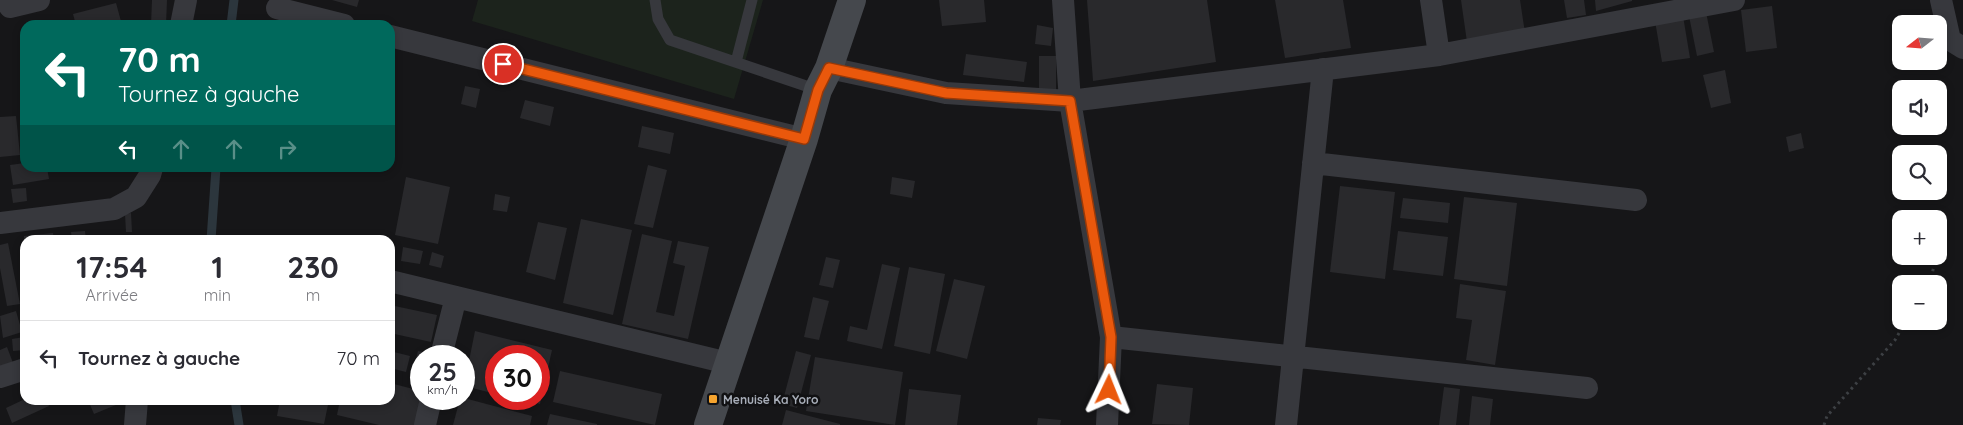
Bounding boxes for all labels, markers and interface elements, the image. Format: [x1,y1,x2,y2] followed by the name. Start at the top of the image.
[1892,15,1948,70] north arrow
[1892,15,1947,330] map controls
[118,37,201,81] text: 70 m
[35,40,100,105] icon: left
[482,43,524,85] pin
[489,50,517,78] icon: arrive
[118,80,300,108] text: Tournez à gauche
[1892,80,1947,135] button: sound
[114,135,142,163] icon: left
[167,135,195,163] icon: ahead
[220,135,248,163] icon: ahead
[273,135,301,163] icon: right
[1892,145,1947,200] button: search
[1892,210,1947,265] button: +
[76,248,147,286] text: 17:54
[211,248,223,286] text: 1
[287,248,339,286] text: 230
[1892,275,1947,330] button: −
[86,285,138,305] text: Arrivée
[204,285,231,305] text: min
[306,285,320,305] text: m
[35,344,63,372] icon: left
[485,345,550,410] speed limit sign: 30
[78,346,240,370] text: Tournez à gauche
[336,346,380,370] text: 70 m
[428,356,457,387] text: 25
[1082,363,1134,415] position arrow
[427,382,458,397] text: km/h
[723,392,819,407] place label: Menuisé Ka Yoro
[707,393,719,405] marker: Menuisé Ka Yoro

